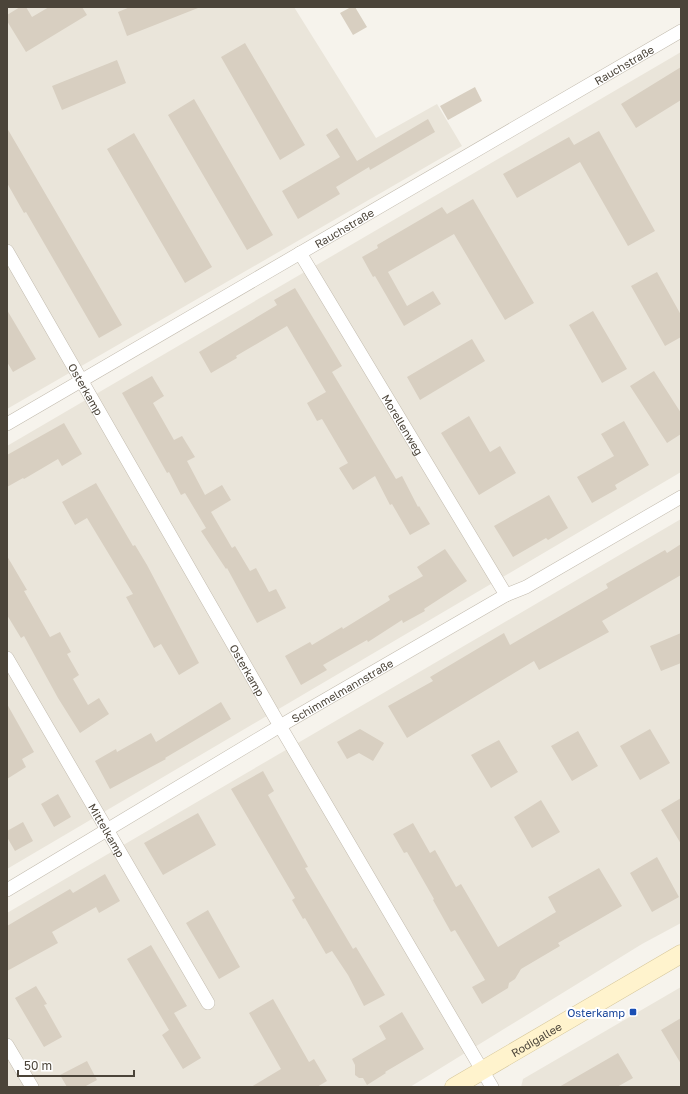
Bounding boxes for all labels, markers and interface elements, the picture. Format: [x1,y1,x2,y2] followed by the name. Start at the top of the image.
[592,42,656,87] street label: Rauchstraße
[312,205,376,250] street label: Rauchstraße
[66,361,106,417] street label: Osterkamp
[380,392,426,457] street label: Morellenweg
[228,641,268,698] street label: Osterkamp
[289,656,395,725] street label: Schimmelmannstraße
[86,801,128,859] street label: Mittelkamp
[567,1006,625,1019] place label: Osterkamp
[628,1007,638,1017] marker: Osterkamp
[508,1019,564,1059] street label: Rodigallee
[18,1052,134,1078] scale bar
[24,1058,52,1073] text: 50 m

